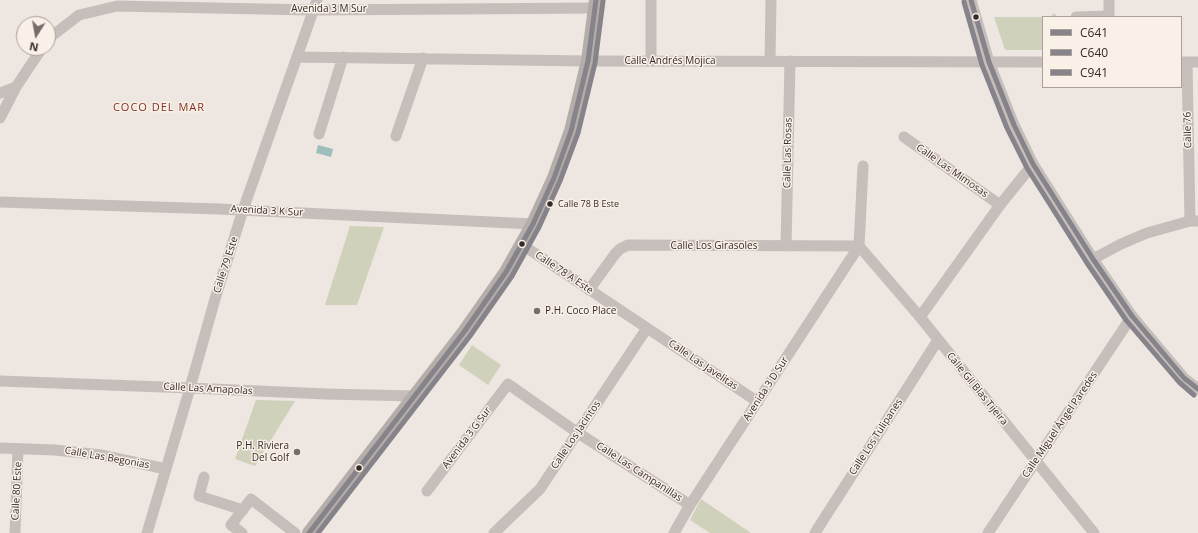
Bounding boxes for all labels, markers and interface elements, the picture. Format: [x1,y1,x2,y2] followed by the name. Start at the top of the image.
[291,3,367,15] street label: Avenida 3 M Sur
[971,12,981,22] unlabelled marker
[16,16,56,56] north arrow
[1042,16,1182,88] legend
[1080,24,1108,41] text: C641
[28,39,40,56] text: N
[1080,44,1108,61] text: C640
[624,55,716,67] street label: Calle Andrés Mojica
[1080,64,1108,81] text: C941
[113,101,205,115] district label: COCO DEL MAR
[1182,112,1194,148] street label: Calle 76
[781,118,795,188] street label: Calle Las Rosas
[914,142,990,200] street label: Calle Las Mimosas
[545,199,555,209] marker: Calle 78 B Este
[558,199,619,209] place label: Calle 78 B Este
[230,203,304,219] street label: Avenida 3 K Sur
[211,235,241,295] street label: Calle 79 Este
[517,239,527,249] unlabelled marker
[671,240,757,252] street label: Calle Los Girasoles
[533,249,595,297] street label: Calle 78 A Este
[545,305,616,317] place label: P.H. Coco Place
[532,306,542,316] marker: P.H. Coco Place
[666,337,740,393] street label: Calle Las Javelitas
[944,350,1010,428] street label: Calle Gil Blas Tijeira
[741,355,791,423] street label: Avenida 3 D Sur
[1020,370,1100,480] street label: Calle Miguel Ángel Paredes
[163,381,253,397] street label: Calle Las Amapolas
[847,397,905,477] street label: Calle Los Tulipanes
[549,399,603,471] street label: Calle Los Jacintos
[440,405,494,471] street label: Avenida 3 G Sur
[236,440,289,464] place label: P.H. Riviera Del Golf
[594,440,684,504] street label: Calle Las Campanillas
[64,445,150,471] street label: Calle Las Begonias
[292,447,302,457] marker: P.H. Riviera Del Golf
[9,461,25,521] street label: Calle 80 Este
[354,463,364,473] unlabelled marker

